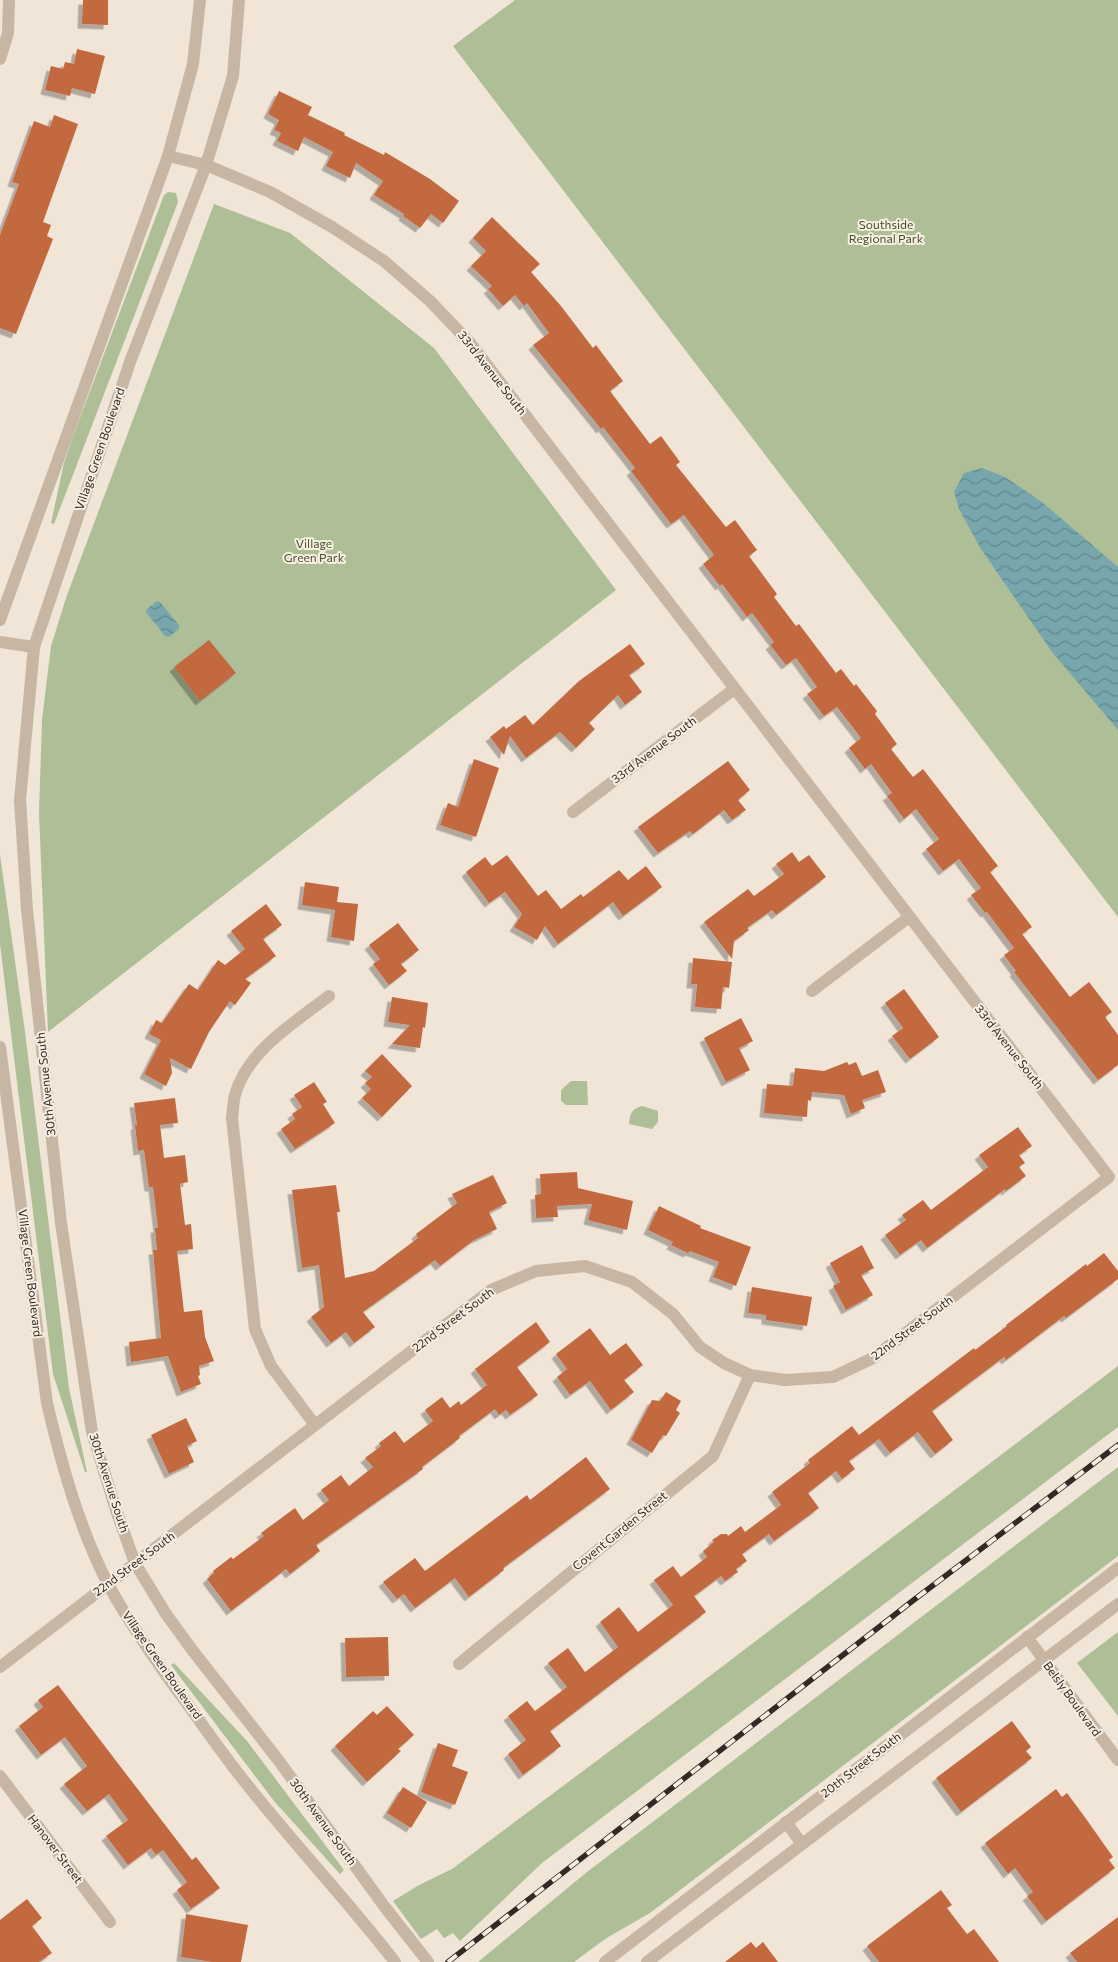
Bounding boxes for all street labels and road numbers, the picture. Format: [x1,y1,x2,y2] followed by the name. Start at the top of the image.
[456,328,530,417] street label: 33rd Avenue South
[72,386,127,512] street label: Village Green Boulevard
[608,713,699,786] street label: 33rd Avenue South
[973,1002,1047,1091] street label: 33rd Avenue South
[33,1032,57,1136] street label: 30th Avenue South
[16,1208,46,1338] street label: Village Green Boulevard
[409,1284,496,1354] street label: 22nd Street South
[868,1292,955,1362] street label: 22nd Street South
[87,1431,133,1534] street label: 30th Avenue South
[569,1488,670,1573] street label: Covent Garden Street
[90,1528,177,1598] street label: 22nd Street South
[120,1608,205,1721] street label: Village Green Boulevard
[1041,1658,1105,1739] street label: Belsly Boulevard
[818,1729,903,1800] street label: 20th Street South
[288,1775,360,1868] street label: 30th Avenue South
[25,1811,86,1886] street label: Hanover Street

